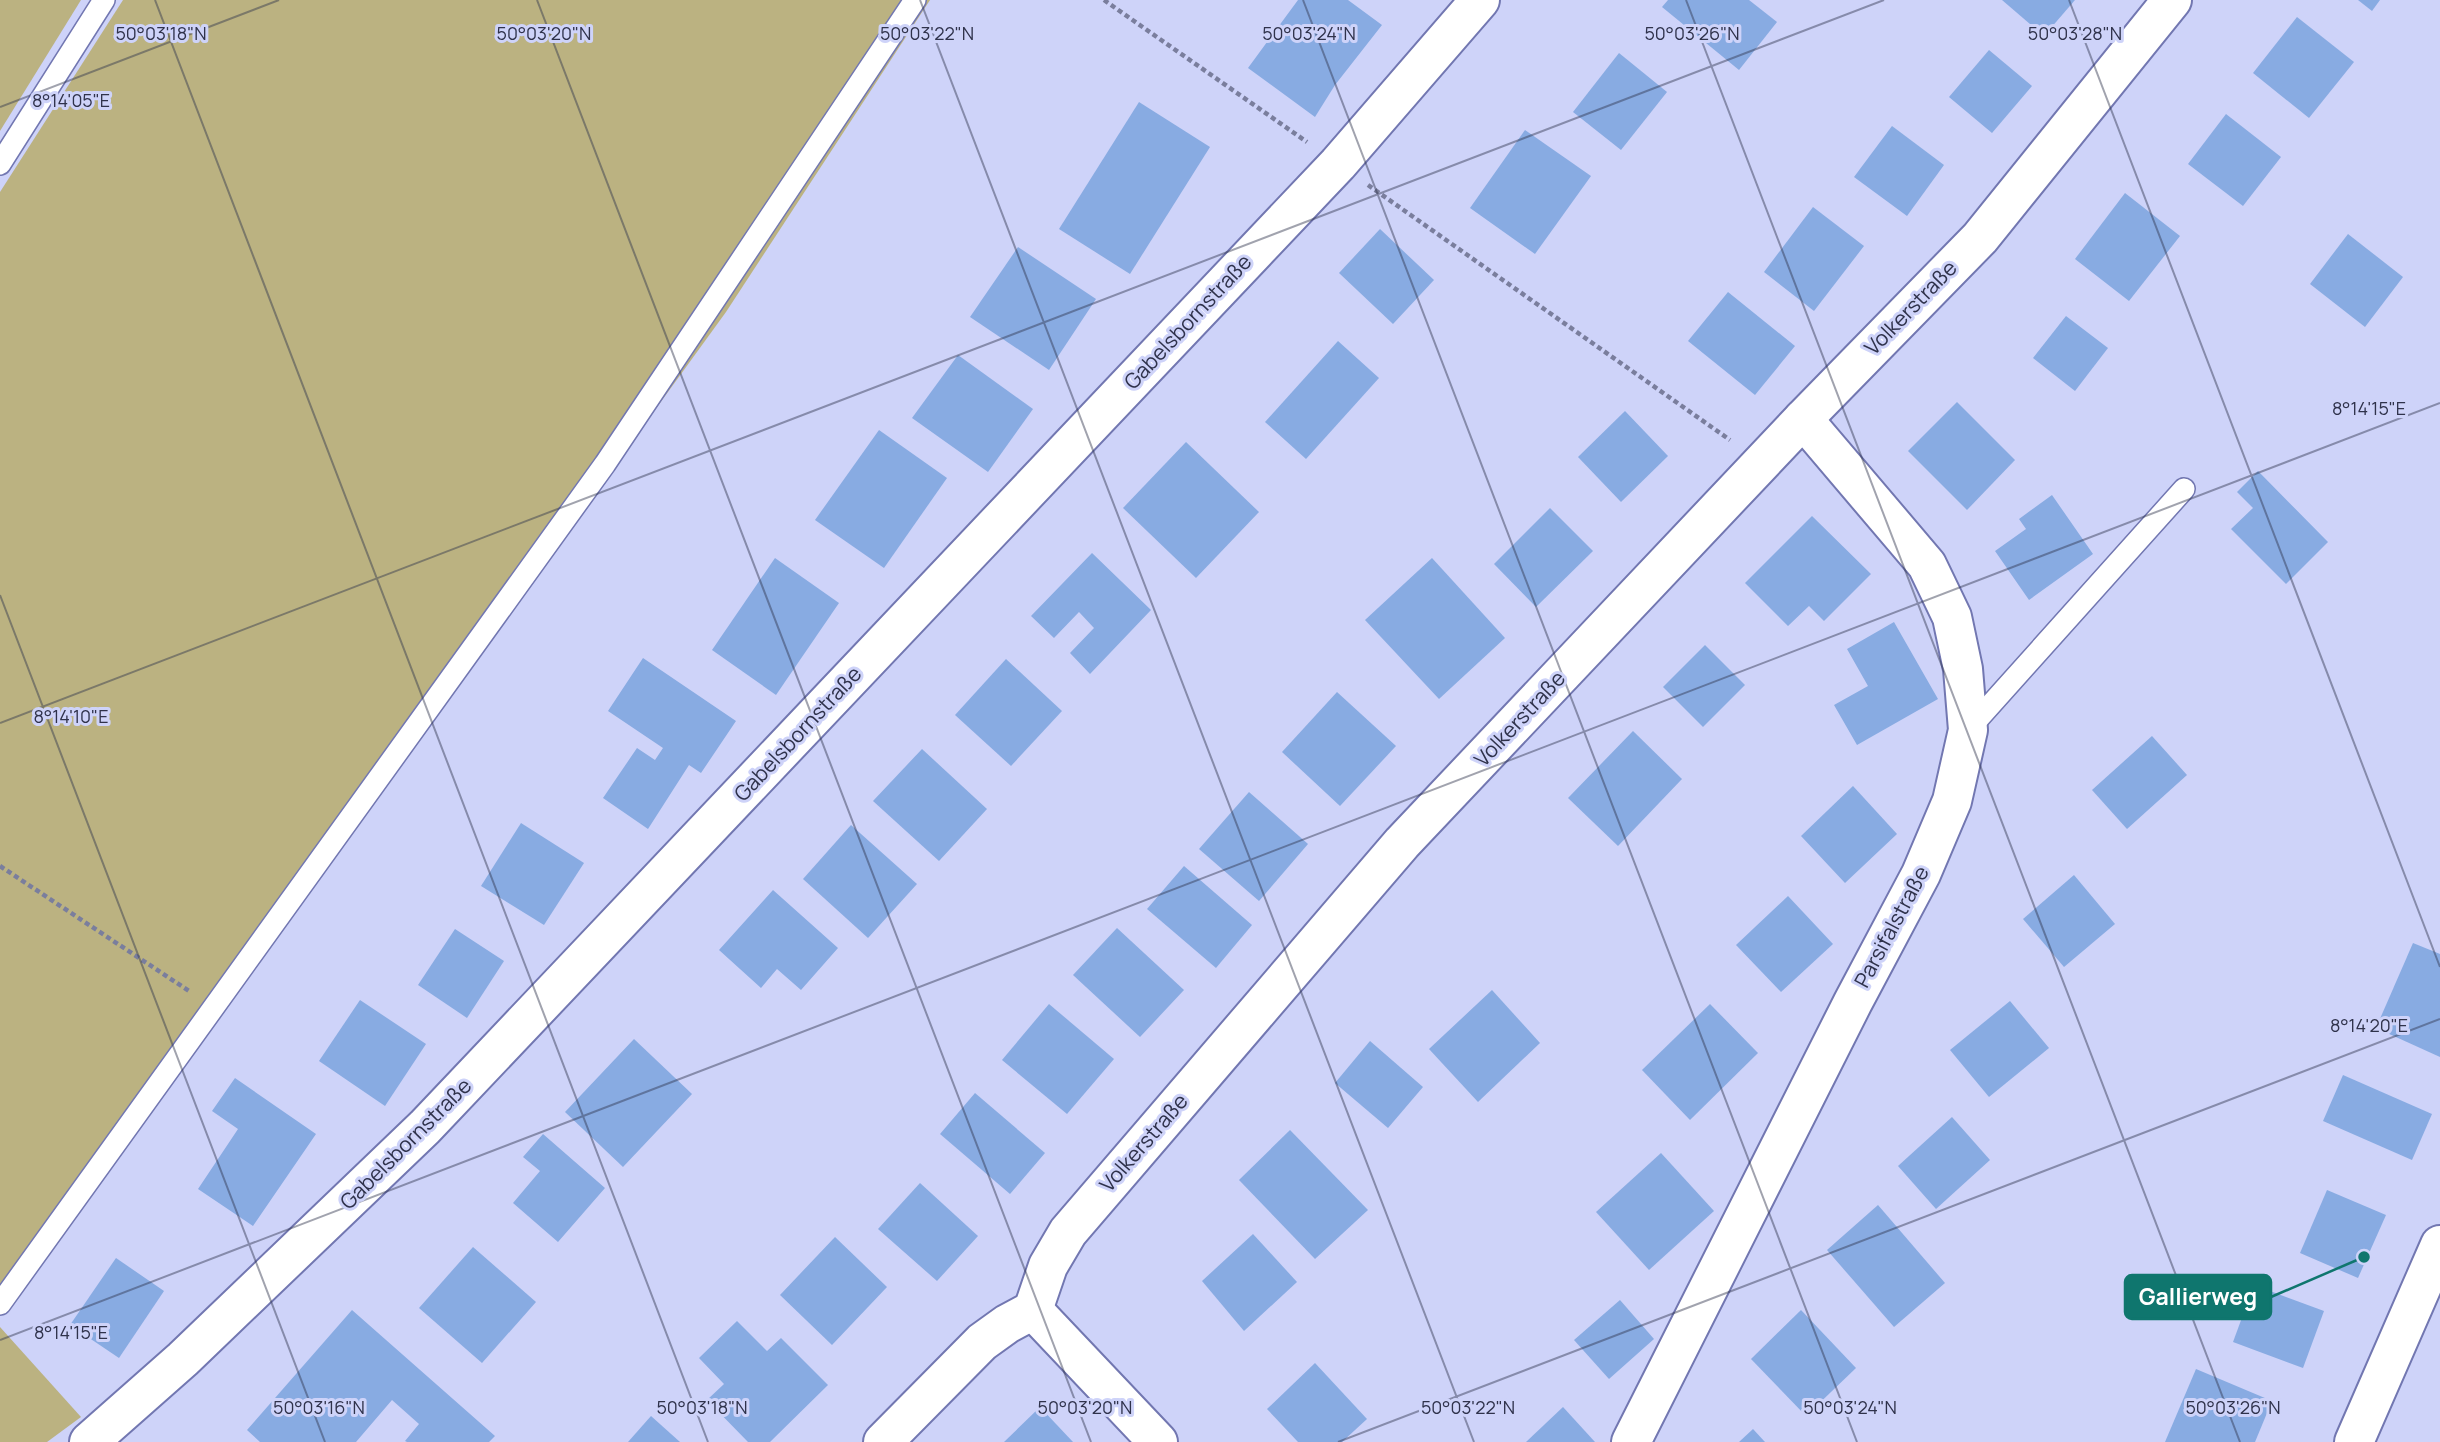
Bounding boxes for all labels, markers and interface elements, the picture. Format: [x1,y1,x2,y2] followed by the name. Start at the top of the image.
[115,21,207,45] text: 50°03'18"N
[497,21,591,45] text: 50°03'20"N
[880,21,974,45] text: 50°03'22"N
[1262,21,1356,45] text: 50°03'24"N
[1644,21,1740,45] text: 50°03'26"N
[2028,21,2122,45] text: 50°03'28"N
[32,88,110,112] text: 8°14'05"E
[1117,248,1257,395] street label: Gabelsbornstraße
[1858,254,1963,361] street label: Volkerstraße
[2332,396,2406,420] text: 8°14'15"E
[727,660,867,807] street label: Gabelsbornstraße
[1468,664,1571,772] street label: Volkerstraße
[34,704,108,728] text: 8°14'10"E
[1847,861,1935,992] street label: Parsifalstraße
[2330,1013,2408,1037] text: 8°14'20"E
[333,1071,477,1215] street label: Gabelsbornstraße
[1093,1087,1194,1197] street label: Volkerstraße
[2125,1275,2271,1319] callout: Gallierweg
[2139,1280,2257,1312] text: Gallierweg
[34,1320,108,1344] text: 8°14'15"E
[273,1395,365,1419] text: 50°03'16"N
[656,1395,748,1419] text: 50°03'18"N
[1038,1395,1132,1419] text: 50°03'20"N
[1421,1395,1515,1419] text: 50°03'22"N
[1803,1395,1897,1419] text: 50°03'24"N
[2185,1395,2281,1419] text: 50°03'26"N

